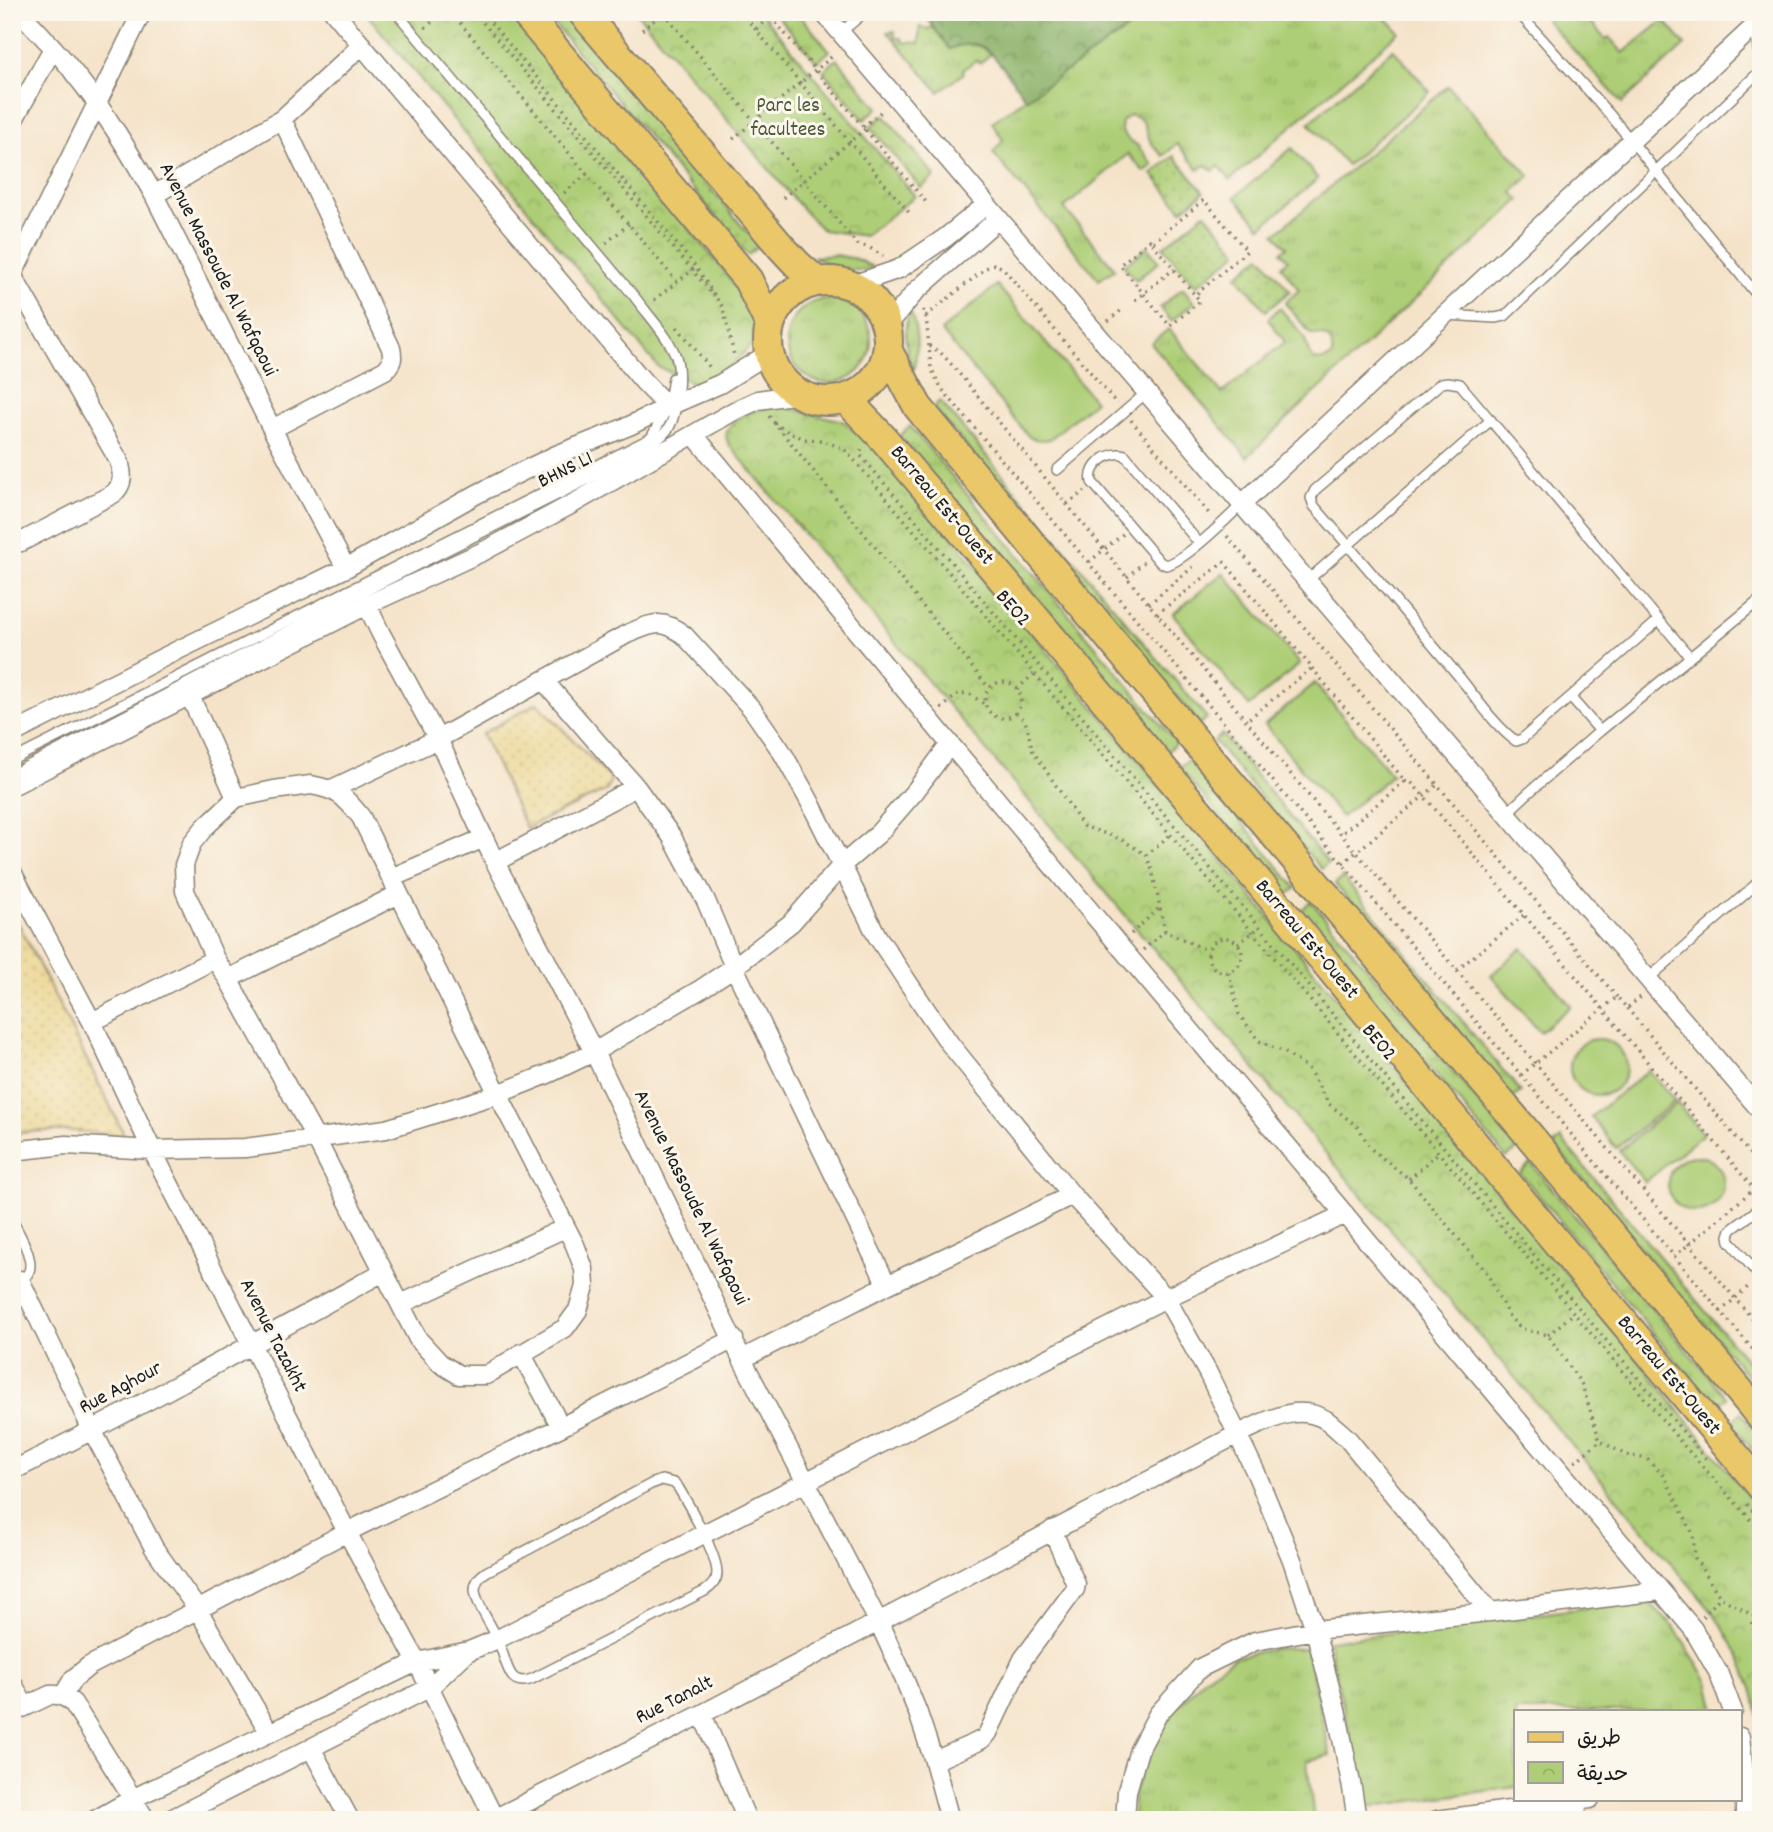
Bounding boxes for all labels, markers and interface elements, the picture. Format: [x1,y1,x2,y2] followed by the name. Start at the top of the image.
[751,92,825,146] park label: Parc les facultees
[150,158,284,382] street label: Avenue Massoude Al Wafqaoui
[882,439,1000,573] street label: Barreau Est-Ouest
[533,445,599,497] street label: BHNS L1
[987,584,1037,634] street label: BEO2
[1247,873,1365,1007] street label: Barreau Est-Ouest
[1353,1018,1403,1068] street label: BEO2
[625,1085,755,1311] street label: Avenue Massoude Al Wafqaoui
[230,1274,314,1398] street label: Avenue Tazakht
[1609,1309,1727,1443] street label: Barreau Est-Ouest
[74,1355,168,1423] street label: Rue Aghour
[631,1668,719,1733] street label: Rue Tanalt
[1514,1710,1742,1800] legend
[1577,1725,1621,1755] text: طريق
[1577,1761,1628,1791] text: حديقة

